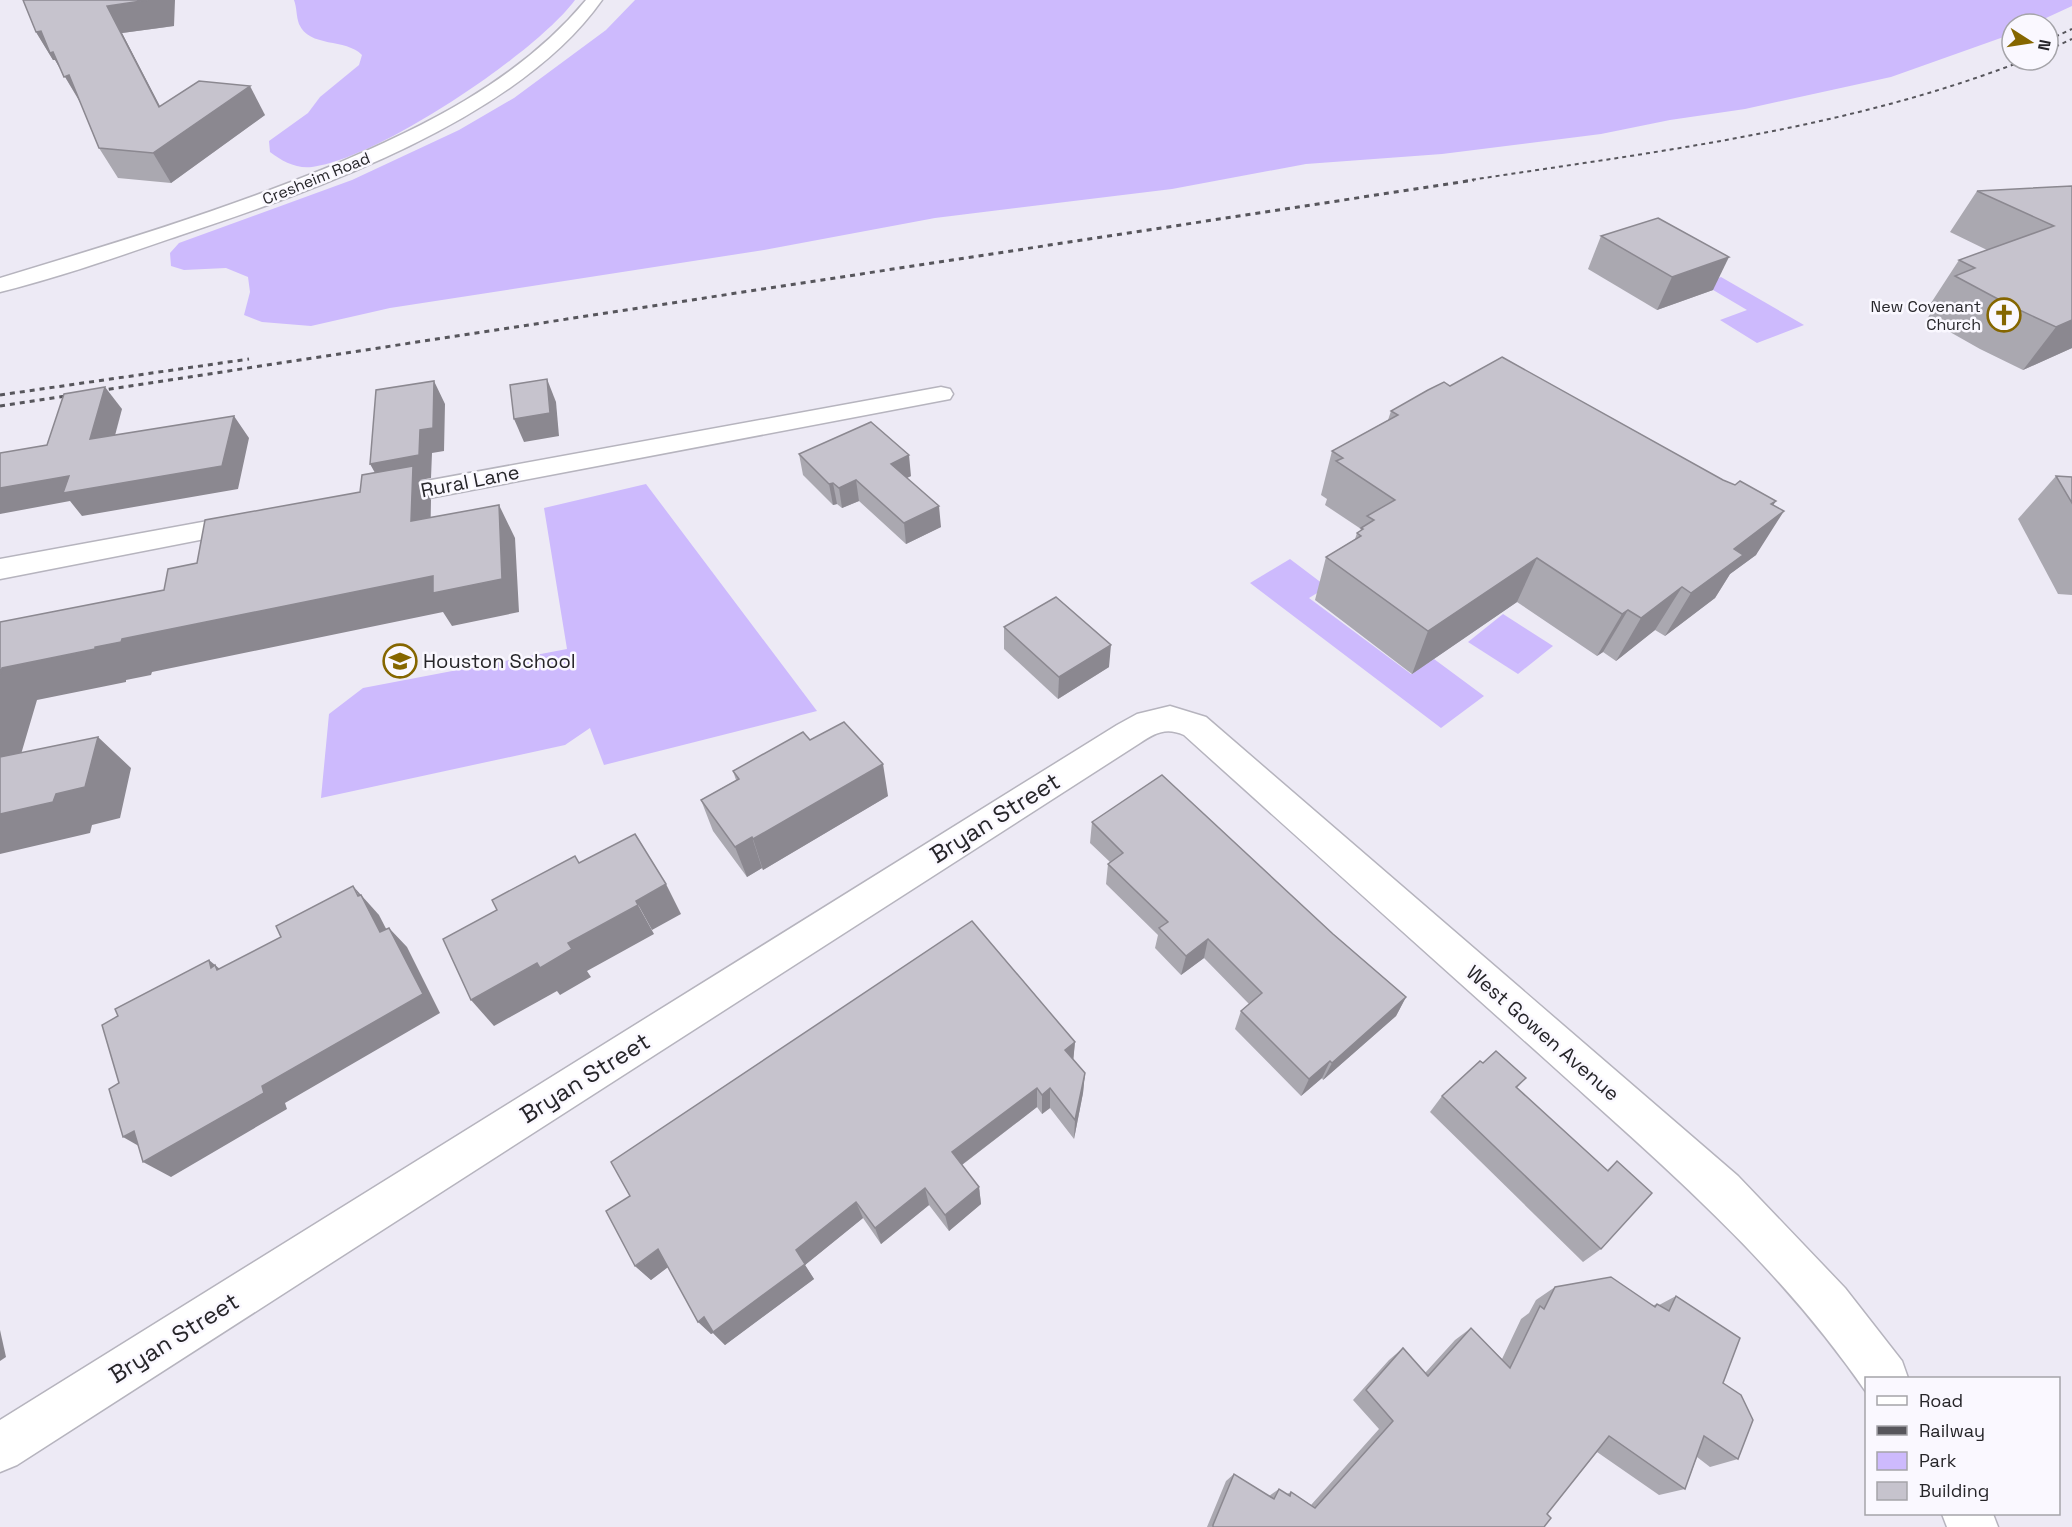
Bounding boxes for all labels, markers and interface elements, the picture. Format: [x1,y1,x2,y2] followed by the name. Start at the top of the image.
[2000,12,2060,72] north arrow
[2033,38,2056,52] text: N
[259,147,373,210] street label: Cresheim Road
[1871,296,1981,335] place label: New Covenant Church
[1986,297,2022,333] church icon: New Covenant Church
[418,459,522,503] street label: Rural Lane
[382,643,418,679] school or university icon: Houston School
[423,648,576,674] place label: Houston School
[924,765,1066,870] street label: Bryan Street
[1461,959,1625,1107] street label: West Gowen Avenue
[514,1025,656,1130] street label: Bryan Street
[103,1285,245,1390] street label: Bryan Street
[1865,1377,2060,1515] legend
[1919,1389,1963,1412] text: Road
[1919,1419,1985,1442] text: Railway
[1919,1449,1957,1472] text: Park
[1919,1479,1989,1502] text: Building

